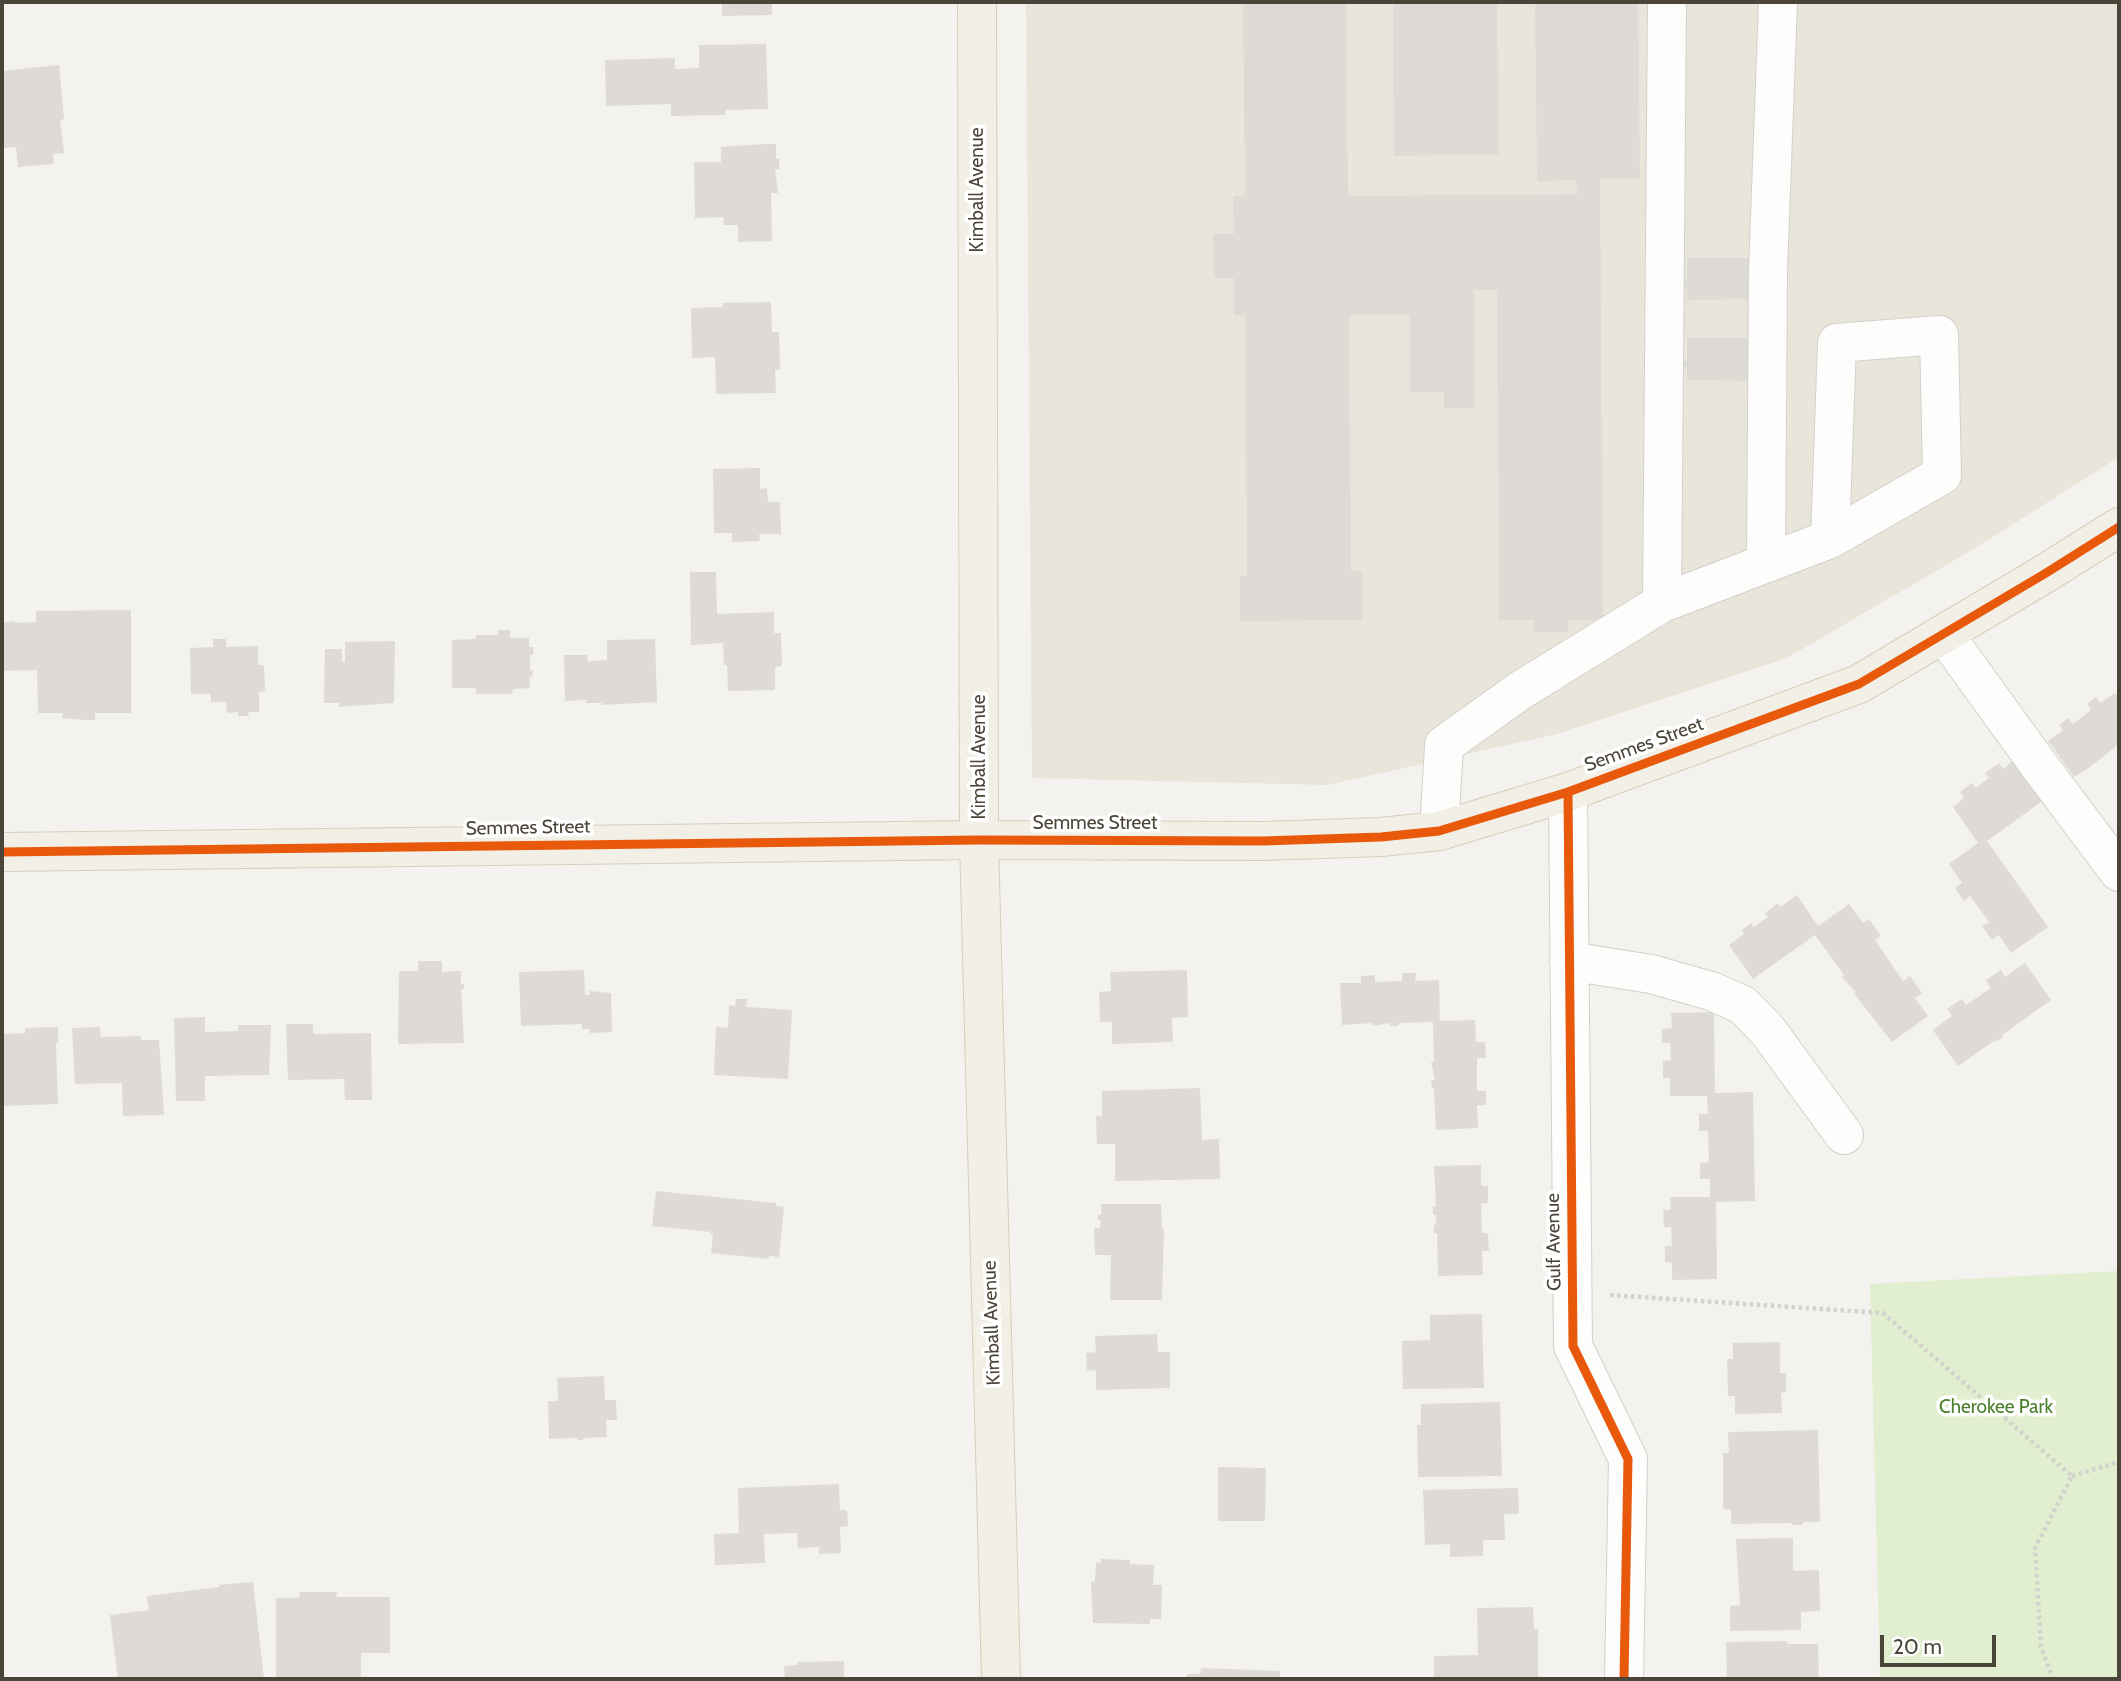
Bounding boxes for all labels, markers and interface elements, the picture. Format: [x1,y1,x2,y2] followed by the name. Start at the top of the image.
[966,127,988,253] street label: Kimball Avenue
[968,694,990,820] street label: Kimball Avenue
[1581,713,1707,777] street label: Semmes Street
[1033,812,1157,834] street label: Semmes Street
[465,816,591,840] street label: Semmes Street
[1542,1193,1566,1291] street label: Gulf Avenue
[978,1260,1006,1386] street label: Kimball Avenue
[1939,1396,2053,1418] park label: Cherokee Park
[1883,1622,1998,1666] scale bar
[1893,1634,1942,1659] text: 20 m

